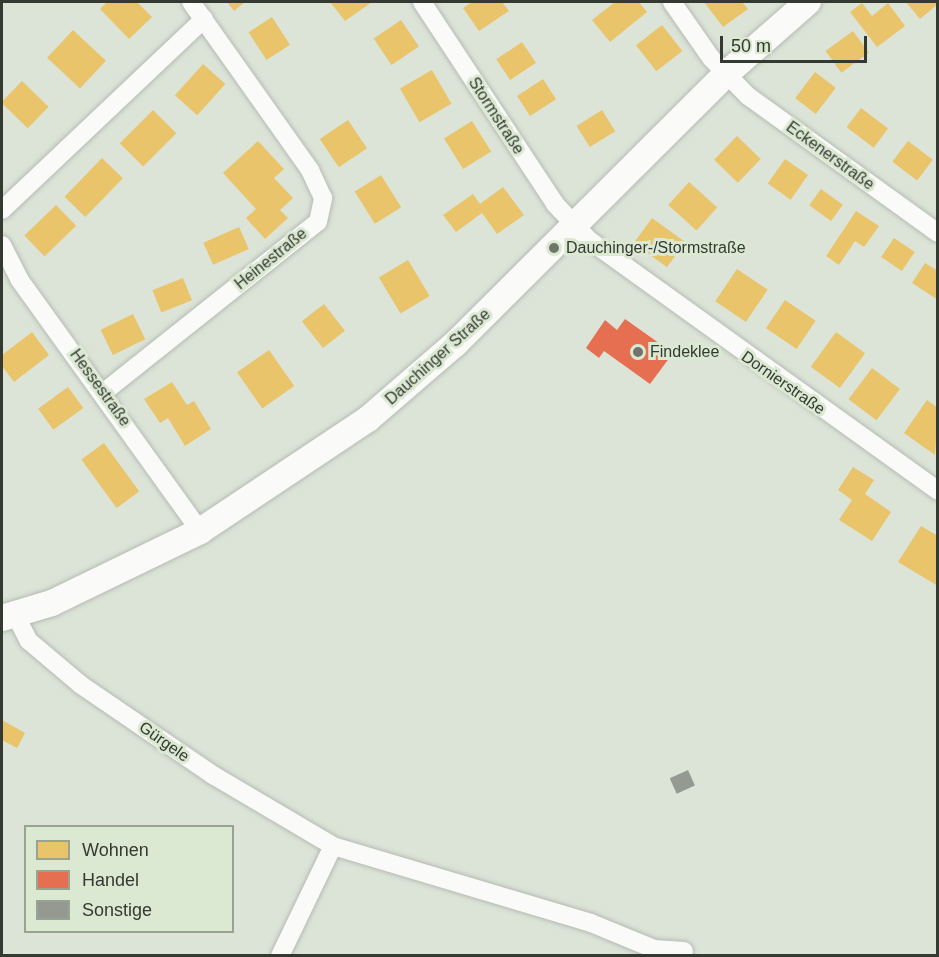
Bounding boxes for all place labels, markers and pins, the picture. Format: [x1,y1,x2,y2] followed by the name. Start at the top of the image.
[566,238,746,258] place label: Dauchinger-/Stormstraße
[547,241,561,255] marker: Dauchinger-/Stormstraße
[650,342,719,362] place label: Findeklee
[631,345,645,359] marker: Findeklee

